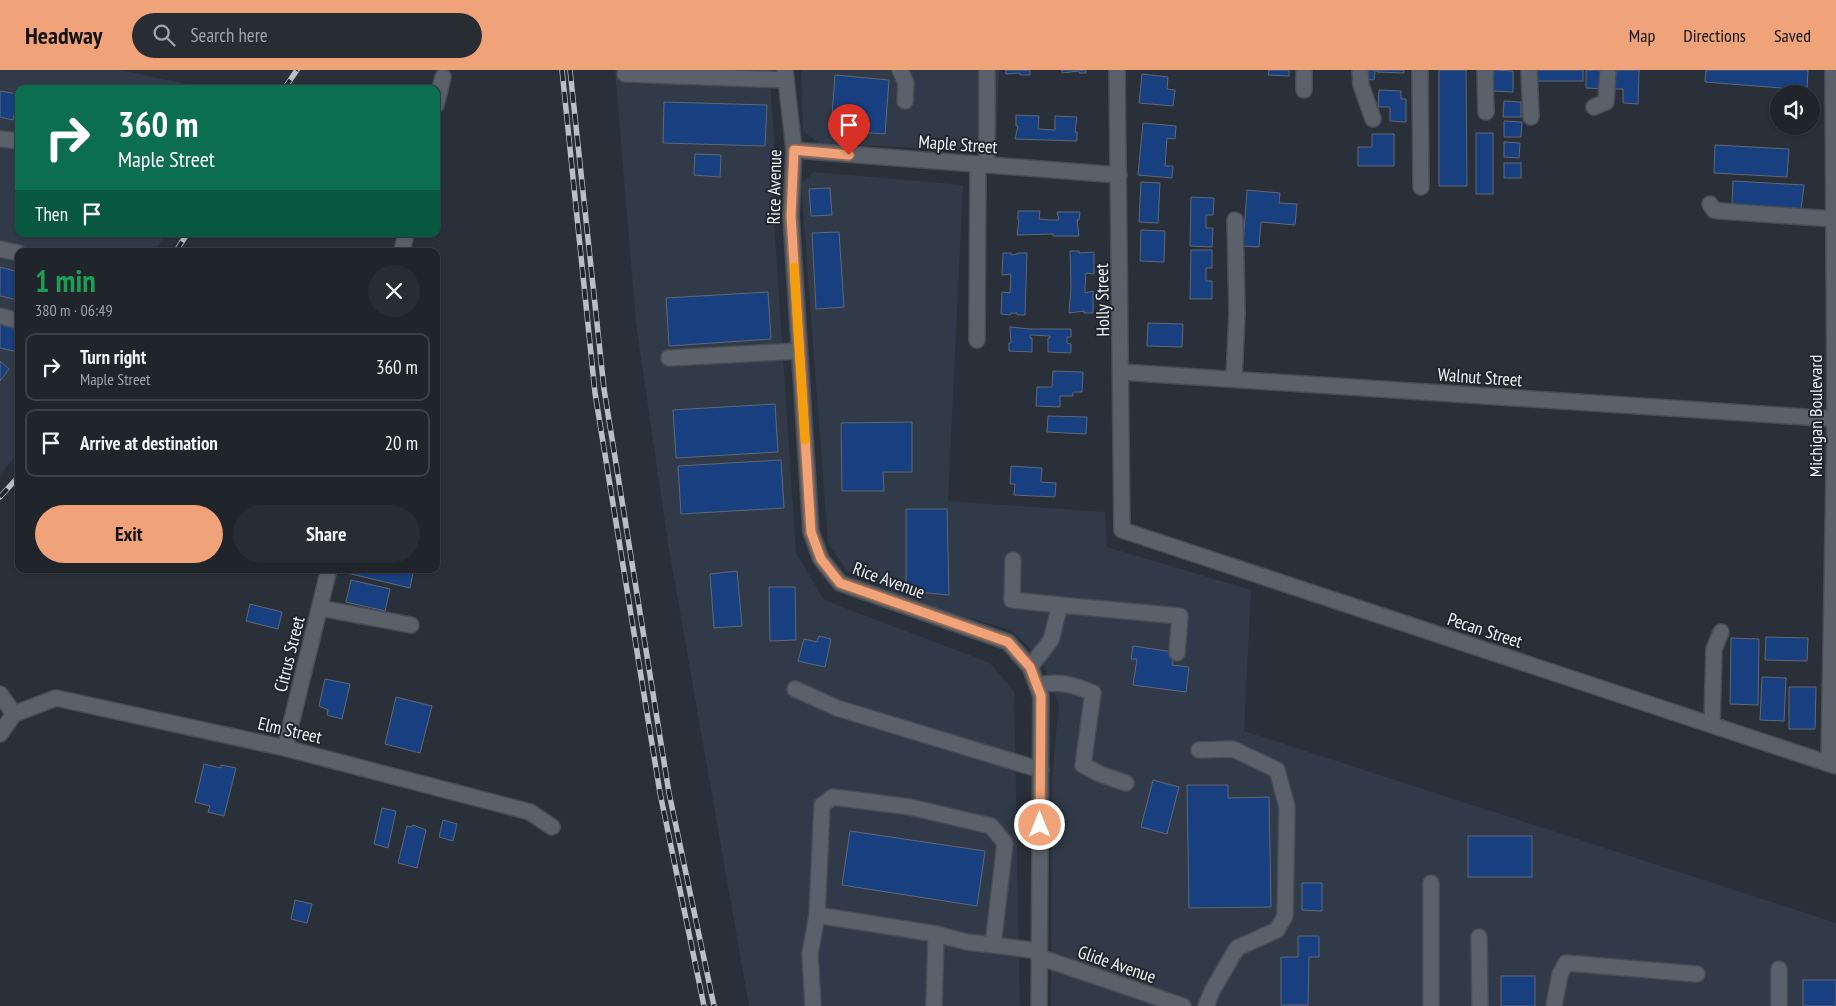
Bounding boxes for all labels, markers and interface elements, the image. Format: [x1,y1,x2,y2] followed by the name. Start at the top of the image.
[132,13,482,58] search box
[25,20,102,51] text: Headway
[150,21,178,49] icon: search
[190,23,268,47] text: Search here
[1629,24,1655,47] text: Map
[1683,24,1746,47] text: Directions
[1774,24,1811,47] text: Saved
[1770,85,1820,135] map controls
[1770,85,1820,135] button: sound
[118,101,199,147] text: 360 m
[828,104,870,155] pin
[35,105,100,170] icon: right
[835,111,863,139] icon: arrive
[918,130,998,158] street label: Maple Street
[118,145,215,173] text: Maple Street
[762,149,786,225] street label: Rice Avenue
[78,200,106,228] icon: arrive
[35,202,68,226] text: Then
[35,261,96,300] text: 1 min
[1090,263,1114,337] street label: Holly Street
[368,265,420,317] button: close
[35,300,113,320] text: 380 m · 06:49
[80,345,146,369] text: Turn right
[37,353,65,381] icon: right
[376,355,418,379] text: 360 m
[1804,355,1827,477] street label: Michigan Boulevard
[1437,363,1523,391] street label: Walnut Street
[80,369,150,389] text: Maple Street
[37,429,65,457] icon: arrive
[80,431,218,455] text: Arrive at destination
[385,431,418,455] text: 20 m
[35,505,223,563] button: Exit
[233,505,420,563] button: Share
[850,556,928,604] street label: Rice Avenue
[1445,607,1525,653] street label: Pecan Street
[269,614,309,694] street label: Citrus Street
[256,712,324,748] street label: Elm Street
[1013,798,1065,850] position arrow
[1075,940,1159,988] street label: Glide Avenue

